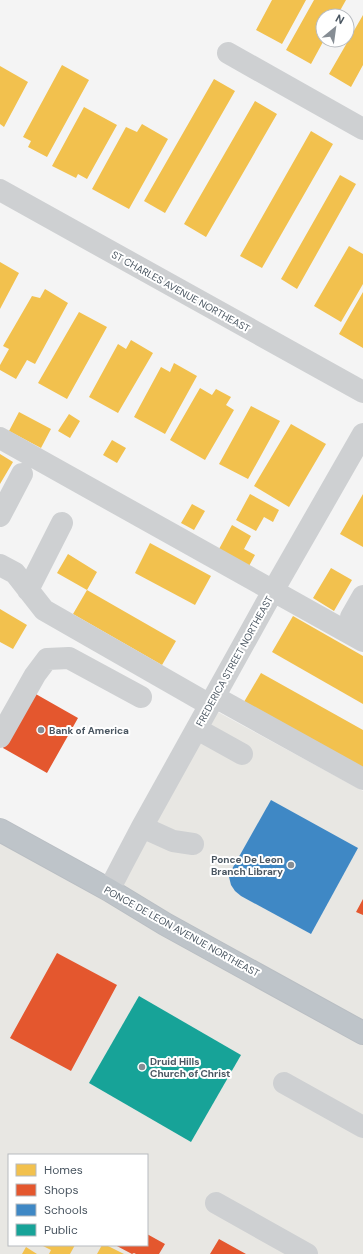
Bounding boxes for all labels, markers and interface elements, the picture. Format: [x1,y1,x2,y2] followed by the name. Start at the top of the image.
[315,8,355,48] north arrow
[333,11,347,27] text: N
[109,248,253,335] street label: ST CHARLES AVENUE NORTHEAST
[193,593,276,729] street label: FREDERICA STREET NORTHEAST
[49,724,129,737] place label: Bank of America
[36,725,46,735] marker: Bank of America
[211,853,283,878] place label: Ponce De Leon Branch Library
[286,860,296,870] marker: Ponce De Leon Branch Library
[102,883,262,980] street label: PONCE DE LEON AVENUE NORTHEAST
[150,1055,230,1080] place label: Druid Hills Church of Christ
[137,1062,147,1072] marker: Druid Hills Church of Christ
[8,1154,148,1246] legend
[44,1162,83,1178] text: Homes
[44,1182,79,1198] text: Shops
[44,1202,88,1218] text: Schools
[44,1222,78,1238] text: Public

